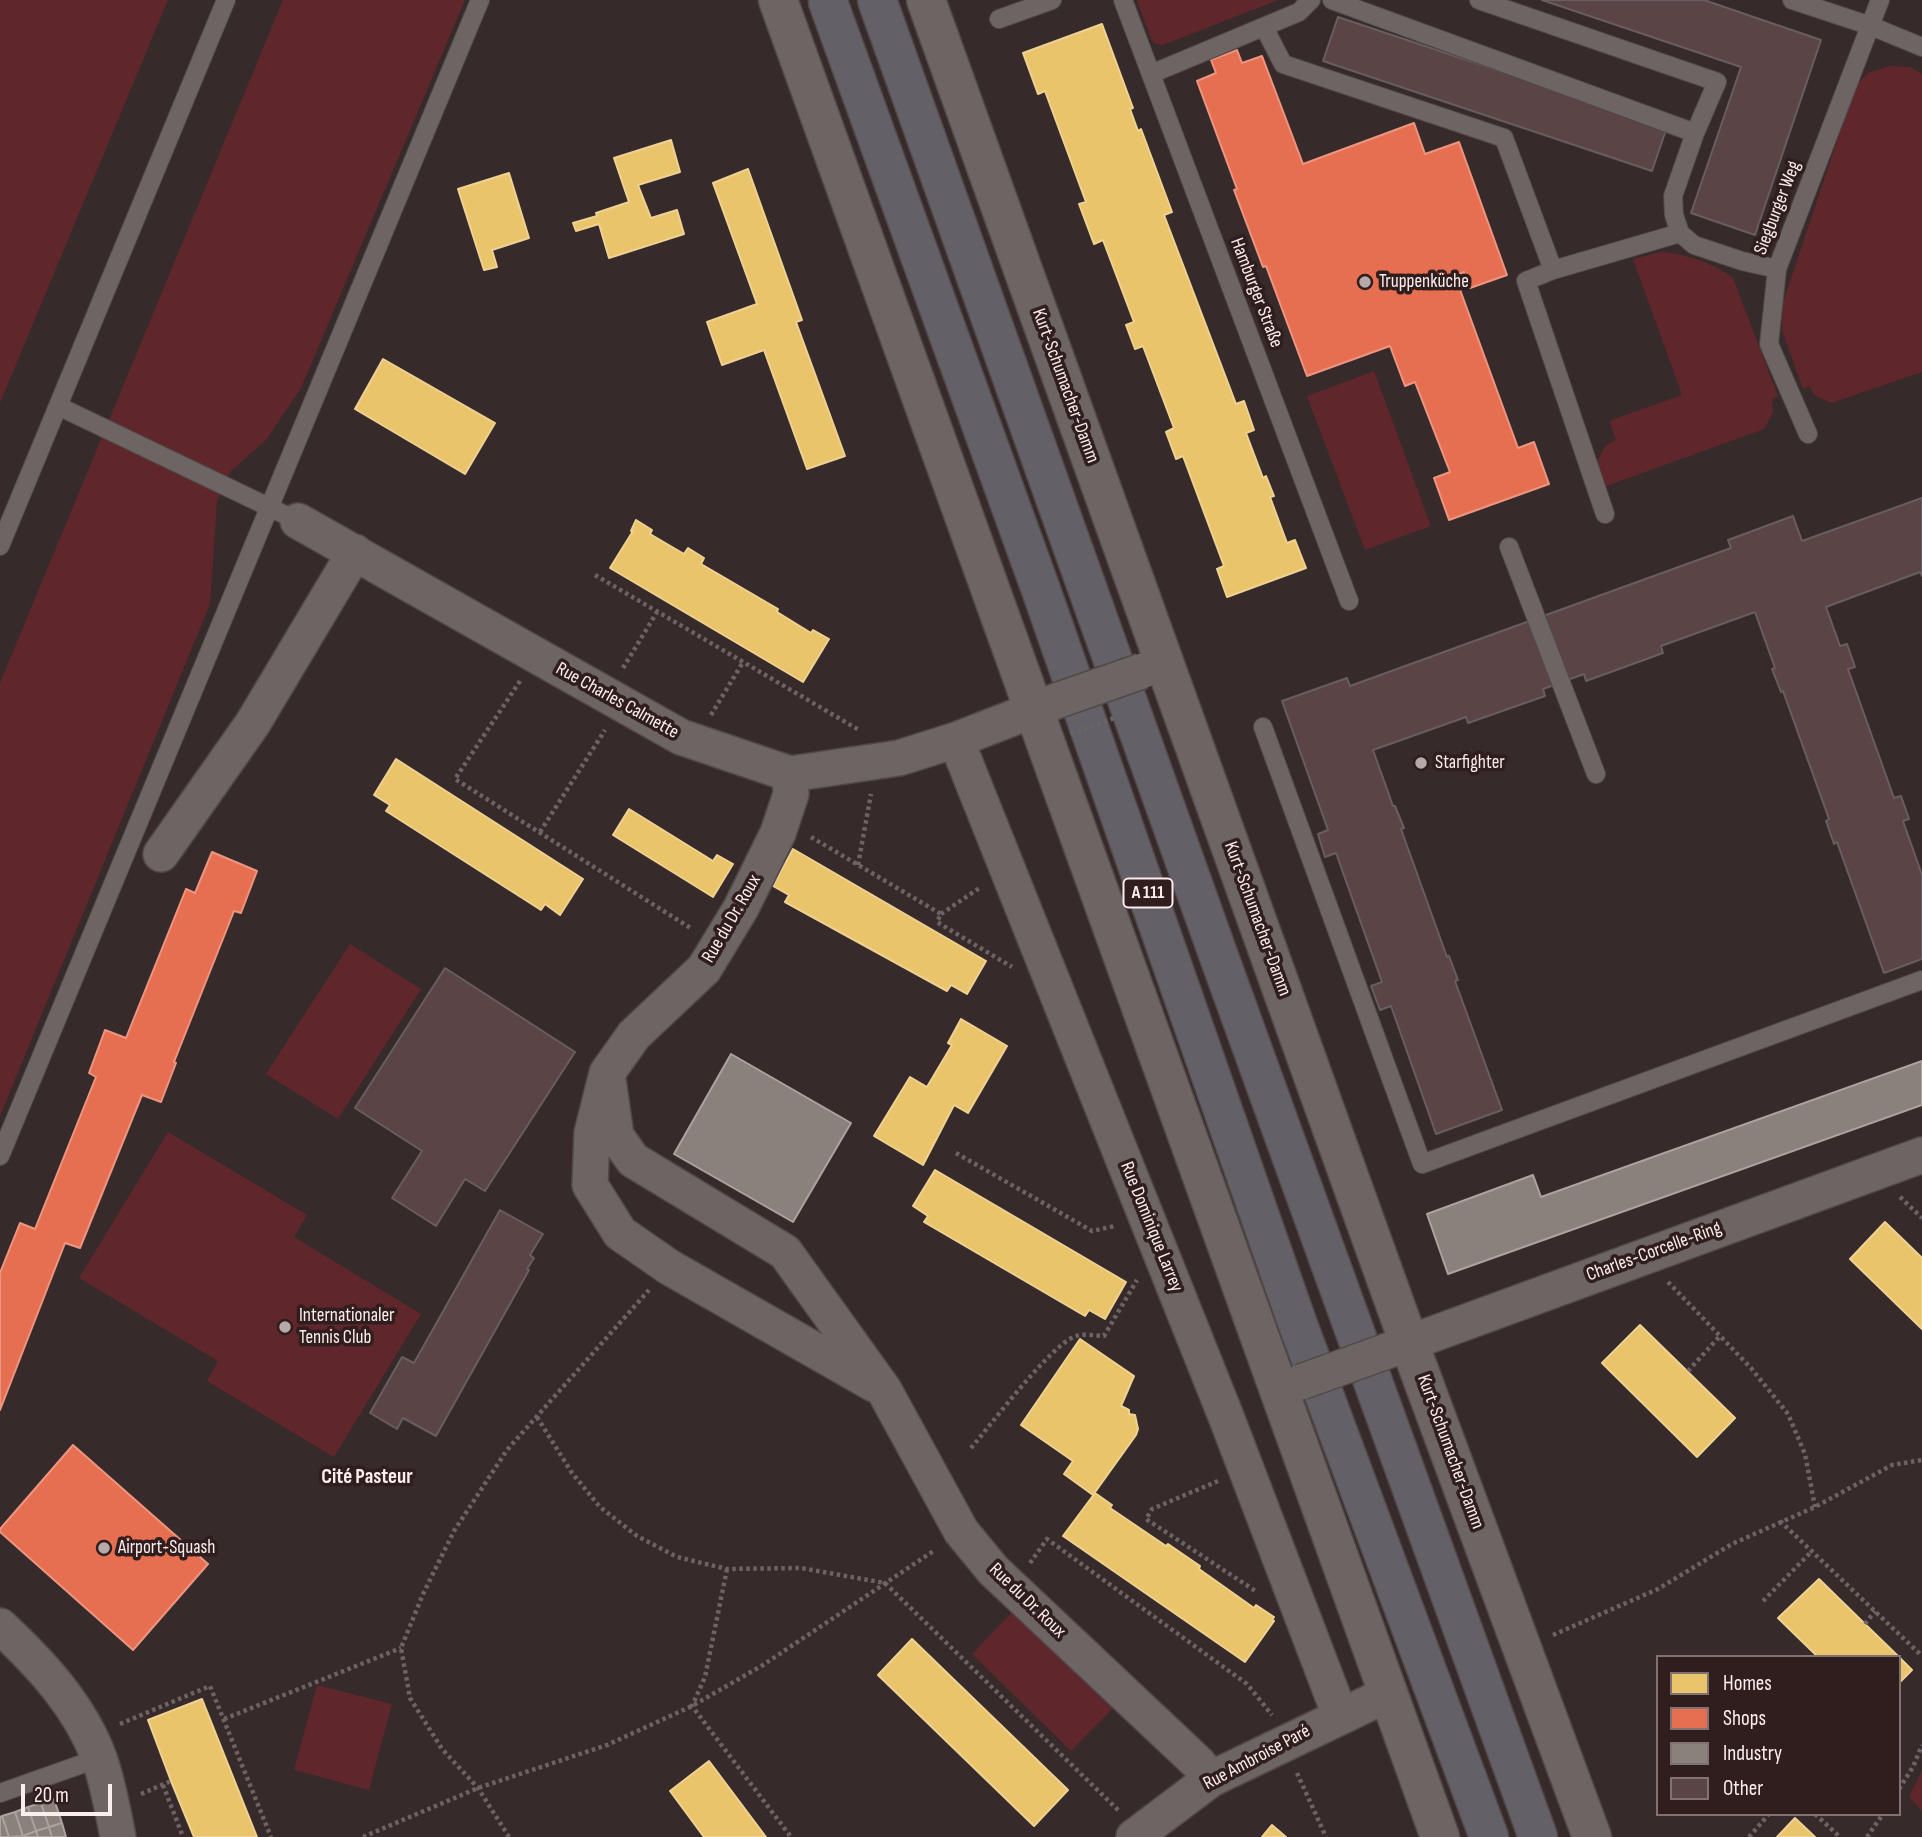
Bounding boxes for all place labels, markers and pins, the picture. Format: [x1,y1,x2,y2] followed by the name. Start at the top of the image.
[1379,271,1469,293] place label: Truppenküche
[1357,274,1373,290] marker: Truppenküche
[1435,752,1505,774] place label: Starfighter
[1413,755,1429,771] marker: Starfighter
[299,1305,395,1349] place label: Internationaler Tennis Club
[277,1319,293,1335] marker: Internationaler Tennis Club
[118,1537,215,1559] place label: Airport-Squash
[96,1540,112,1556] marker: Airport-Squash

